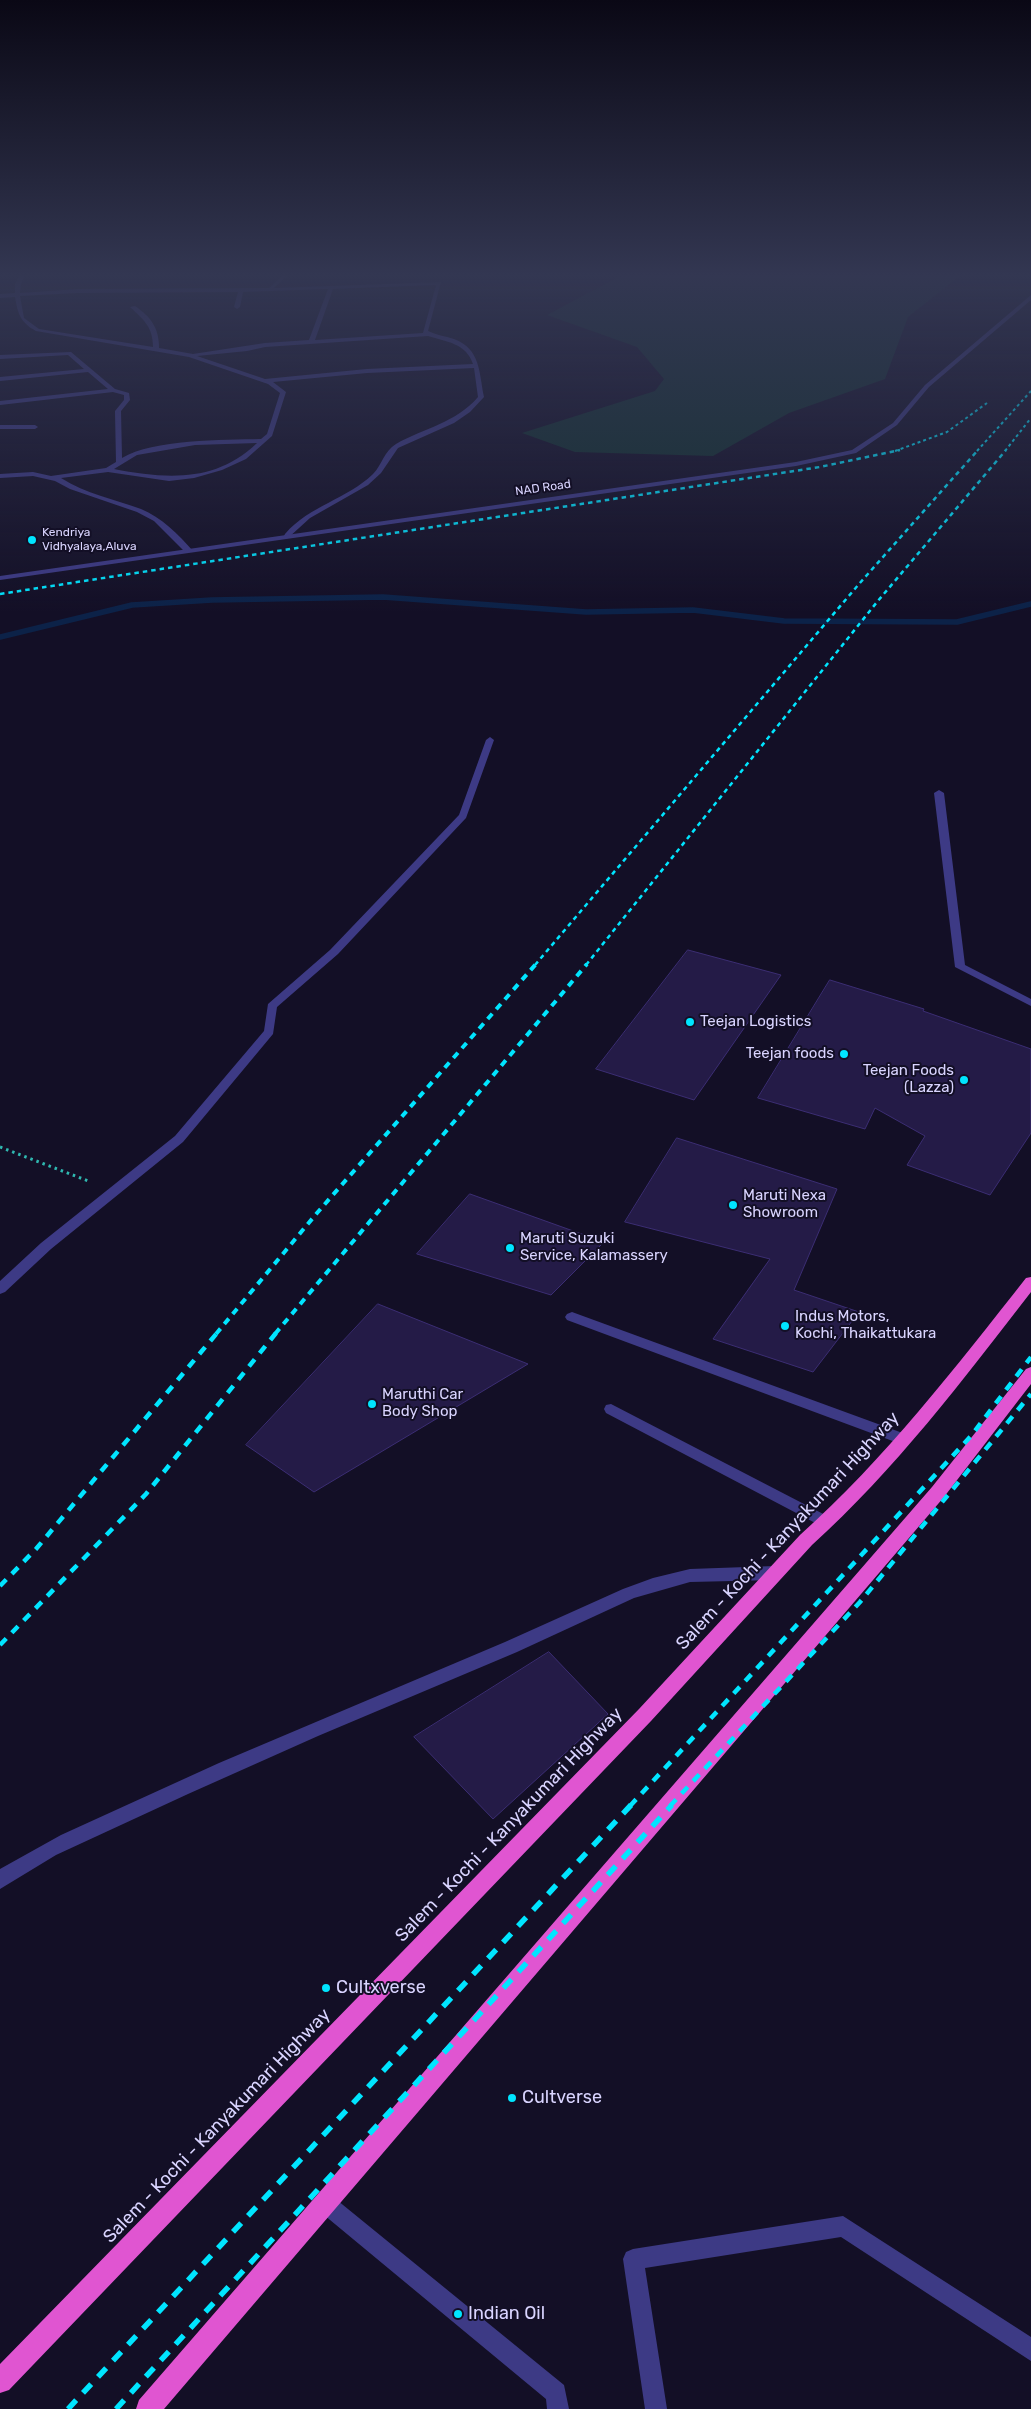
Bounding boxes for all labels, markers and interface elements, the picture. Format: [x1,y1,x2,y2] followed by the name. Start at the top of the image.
[514,477,572,499] street label: NAD Road
[42,526,137,554] place label: Kendriya Vidhyalaya,Aluva
[26,534,38,546] marker: Kendriya Vidhyalaya,Aluva
[700,1013,811,1031] place label: Teejan Logistics
[684,1016,696,1028] marker: Teejan Logistics
[746,1045,834,1063] place label: Teejan foods
[838,1048,850,1060] marker: Teejan foods
[863,1062,954,1097] place label: Teejan Foods (Lazza)
[958,1074,970,1086] marker: Teejan Foods (Lazza)
[743,1187,826,1222] place label: Maruti Nexa Showroom
[727,1199,739,1211] marker: Maruti Nexa Showroom
[520,1230,668,1265] place label: Maruti Suzuki Service, Kalamassery
[504,1242,516,1254] marker: Maruti Suzuki Service, Kalamassery
[795,1308,936,1343] place label: Indus Motors, Kochi, Thaikattukara
[779,1320,791,1332] marker: Indus Motors, Kochi, Thaikattukara
[382,1386,463,1421] place label: Maruthi Car Body Shop
[366,1398,378,1410] marker: Maruthi Car Body Shop
[672,1408,904,1654] street label: Salem - Kochi - Kanyakumari Highway
[391,1703,627,1947] street label: Salem - Kochi - Kanyakumari Highway
[336,1977,426,1999] place label: Cultxverse
[320,1982,332,1994] marker: Cultxverse
[99,2004,335,2248] street label: Salem - Kochi - Kanyakumari Highway
[522,2087,602,2109] place label: Cultverse
[506,2092,518,2104] marker: Cultverse
[468,2303,545,2325] place label: Indian Oil
[452,2308,464,2320] marker: Indian Oil

